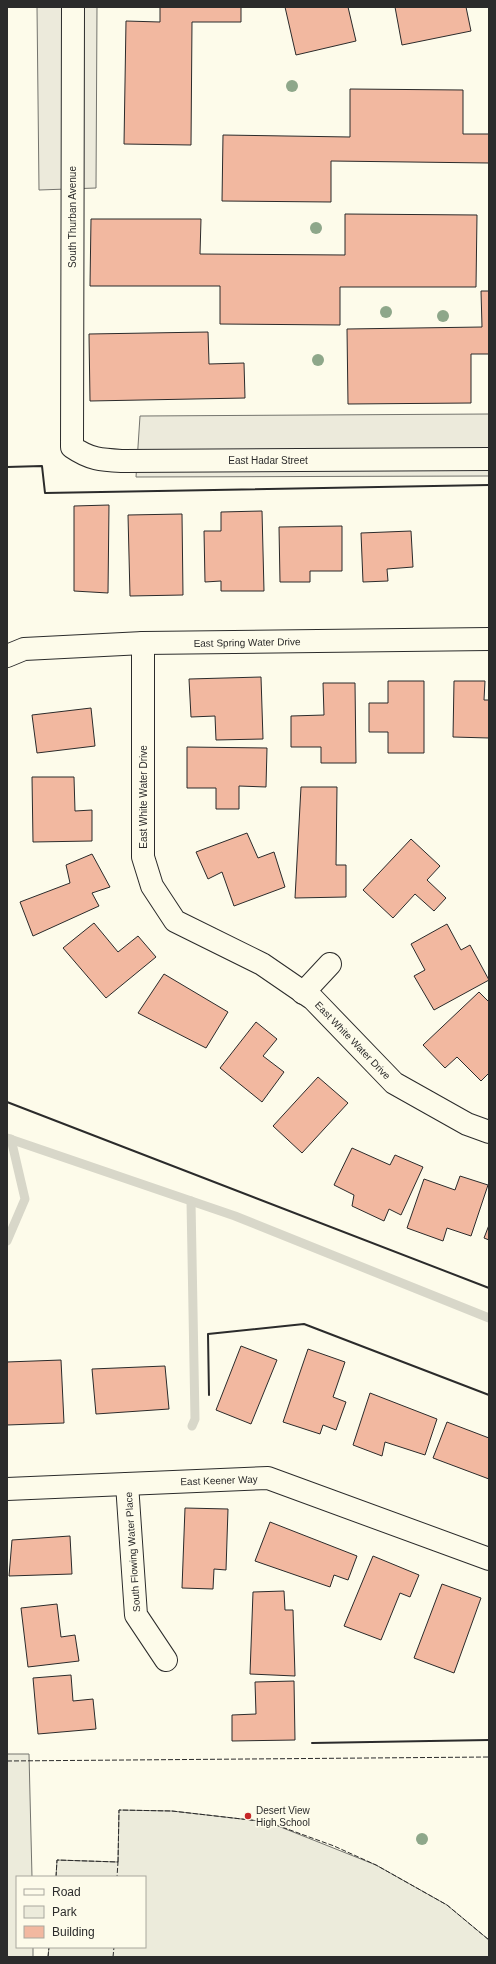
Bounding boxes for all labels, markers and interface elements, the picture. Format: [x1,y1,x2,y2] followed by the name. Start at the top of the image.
[67,166,78,268] street label: South Thurban Avenue
[228,455,308,466] street label: East Hadar Street
[193,636,301,649] street label: East Spring Water Drive
[138,745,149,849] street label: East White Water Drive
[313,999,393,1082] street label: East White Water Drive
[180,1474,258,1487] street label: East Keener Way
[123,1491,142,1612] street label: South Flowing Water Place
[256,1805,311,1828] place label: Desert View High School
[243,1811,253,1821] marker: Desert View High School
[16,1876,146,1948] legend
[52,1885,81,1899] text: Road
[52,1905,78,1919] text: Park
[52,1925,95,1939] text: Building

